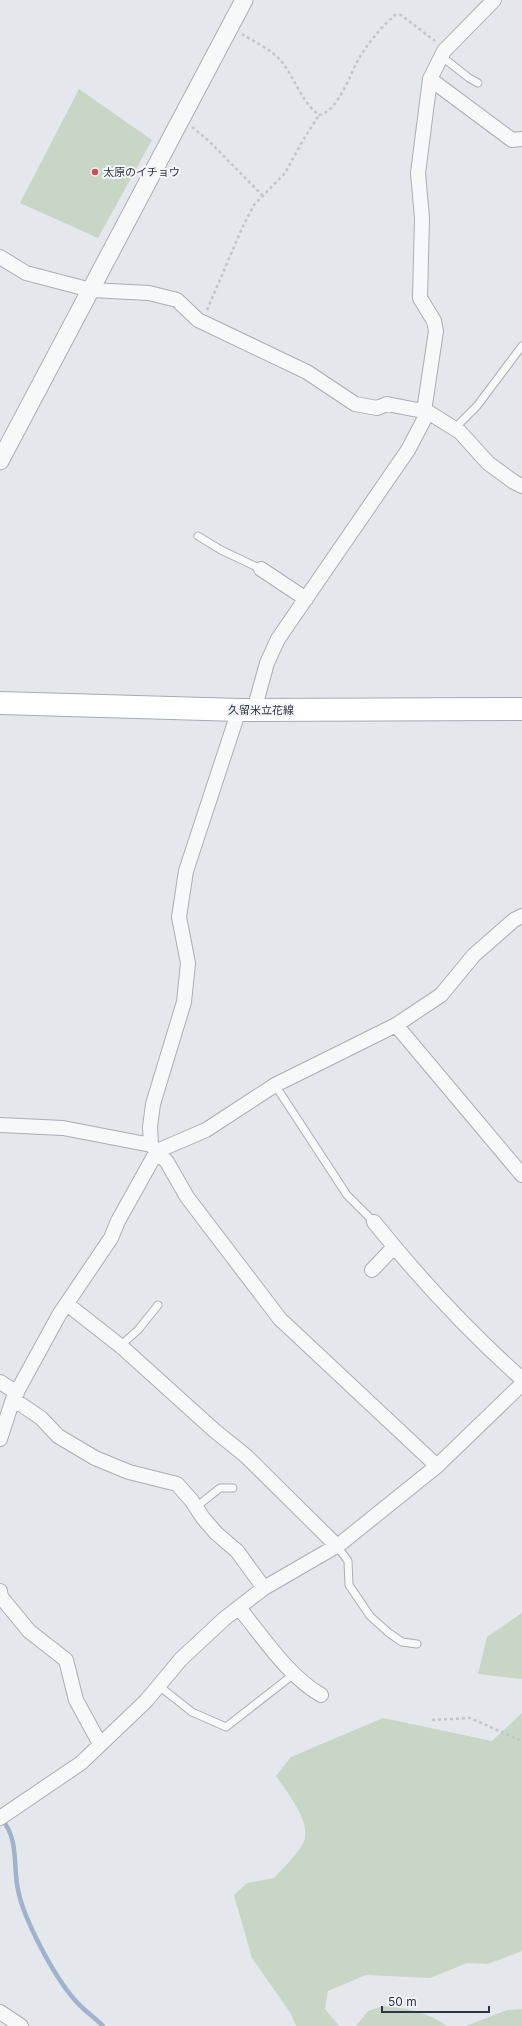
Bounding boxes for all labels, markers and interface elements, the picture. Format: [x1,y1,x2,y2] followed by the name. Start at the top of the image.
[103,165,180,179] place label: 太原のイチョウ
[90,167,100,177] marker: 太原のイチョウ
[228,703,294,717] street label: 久留米立花線
[382,1988,489,2014] scale bar
[388,1994,417,2009] text: 50 m

